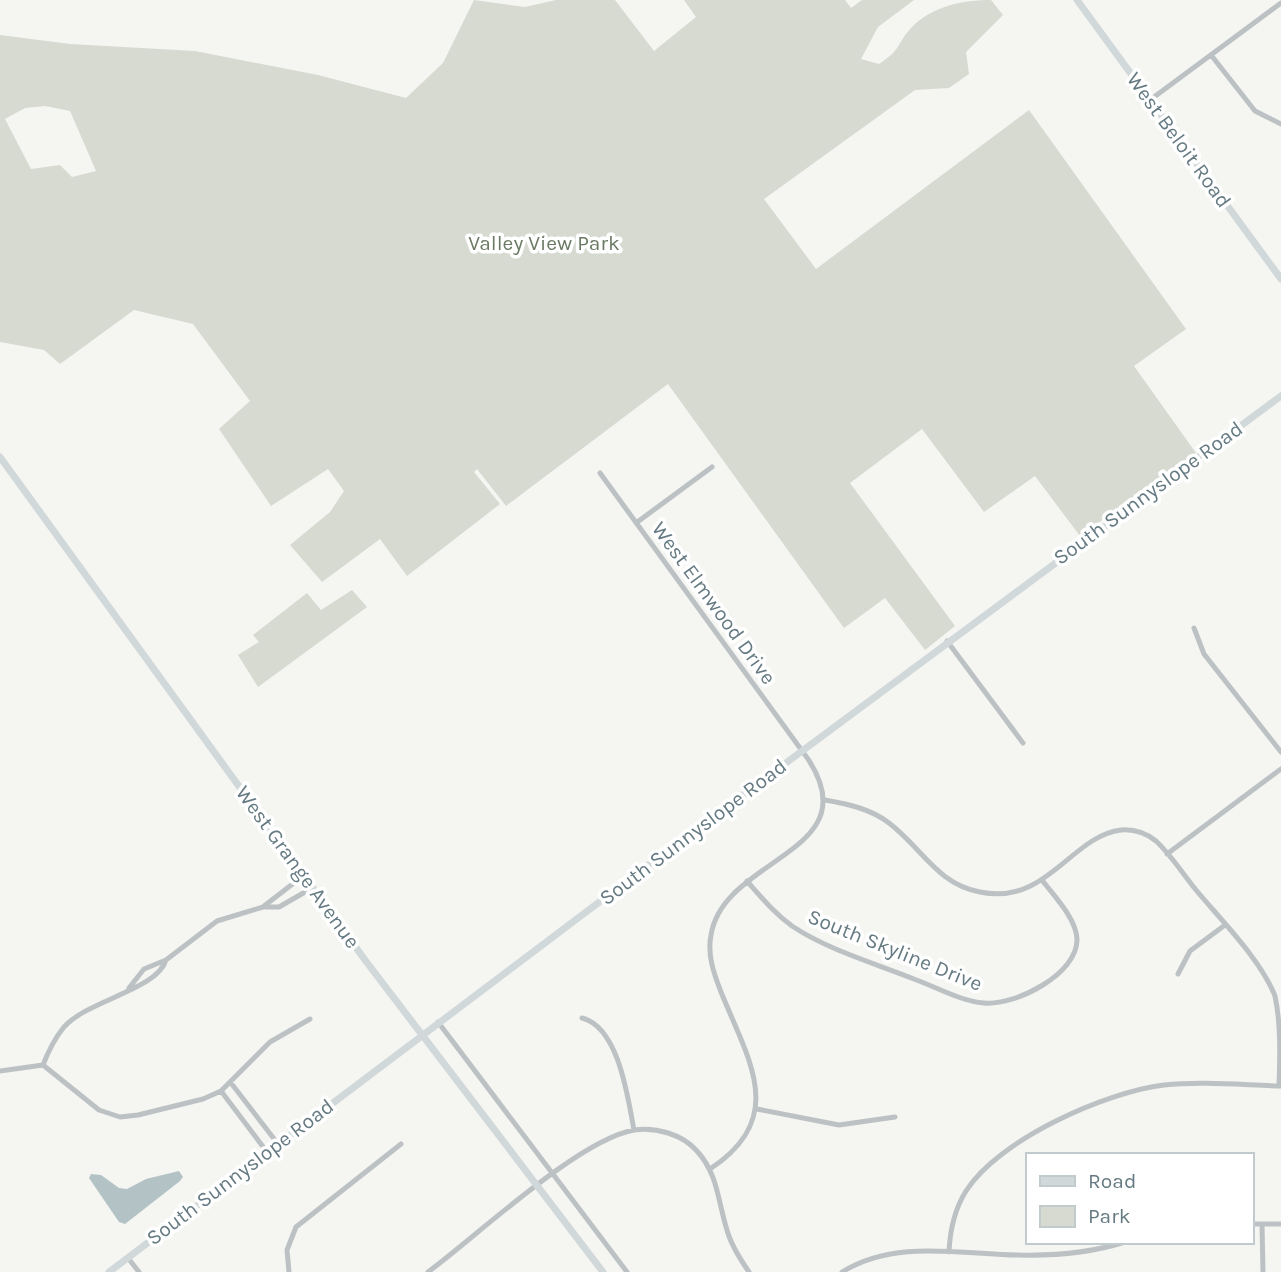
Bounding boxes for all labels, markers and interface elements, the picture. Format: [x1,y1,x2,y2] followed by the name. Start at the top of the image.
[1122,68,1236,212] street label: West Beloit Road
[468,231,620,255] park label: Valley View Park
[1049,416,1247,570] street label: South Sunnyslope Road
[647,517,781,689] street label: West Elmwood Drive
[595,754,791,910] street label: South Sunnyslope Road
[231,781,365,953] street label: West Grange Avenue
[804,904,986,996] street label: South Skyline Drive
[142,1094,338,1250] street label: South Sunnyslope Road
[1026,1153,1253,1244] legend
[1088,1169,1136,1193] text: Road
[1088,1204,1131,1228] text: Park

